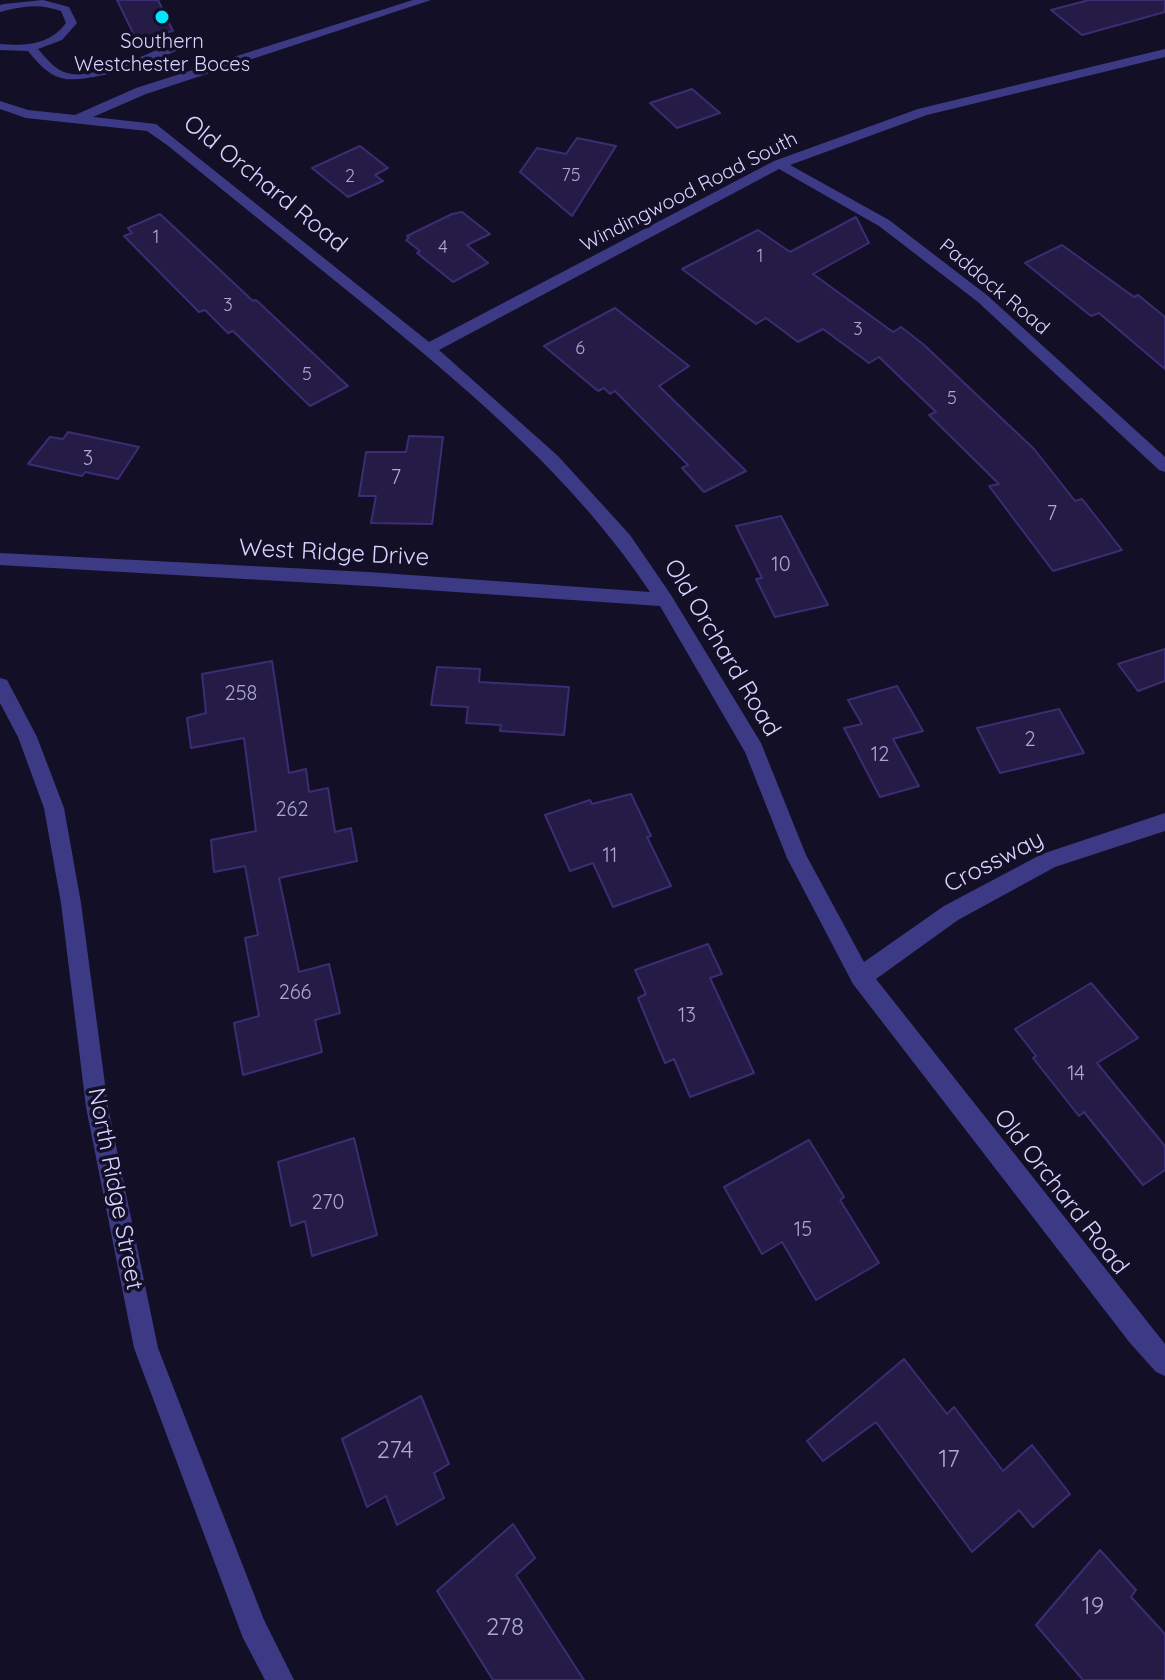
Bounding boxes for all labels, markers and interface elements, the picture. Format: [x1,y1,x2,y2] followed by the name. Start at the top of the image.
[153,8,171,26] marker: Southern Westchester Boces
[74,30,250,77] place label: Southern Westchester Boces
[178,109,352,259] street label: Old Orchard Road
[576,127,802,257] street label: Windingwood Road South
[561,165,581,187] house number: 75
[345,166,355,188] house number: 2
[153,227,159,249] house number: 1
[934,234,1054,340] street label: Paddock Road
[438,237,448,259] house number: 4
[757,246,763,268] house number: 1
[223,295,233,317] house number: 3
[853,319,863,341] house number: 3
[575,338,585,360] house number: 6
[302,364,312,386] house number: 5
[947,388,957,410] house number: 5
[83,447,93,471] house number: 3
[391,466,401,490] house number: 7
[1047,502,1057,526] house number: 7
[238,534,430,572] street label: West Ridge Drive
[771,553,791,577] house number: 10
[658,554,786,742] street label: Old Orchard Road
[225,682,257,706] house number: 258
[1024,728,1036,752] house number: 2
[871,743,889,767] house number: 12
[276,798,308,822] house number: 262
[939,825,1049,899] street label: Crossway
[603,844,617,868] house number: 11
[279,981,311,1005] house number: 266
[678,1004,696,1028] house number: 13
[1067,1062,1085,1086] house number: 14
[81,1085,149,1293] street label: North Ridge Street
[988,1104,1134,1280] street label: Old Orchard Road
[312,1191,344,1215] house number: 270
[794,1218,812,1242] house number: 15
[377,1437,413,1465] house number: 274
[938,1446,960,1474] house number: 17
[1082,1593,1104,1621] house number: 19
[486,1614,524,1642] house number: 278

